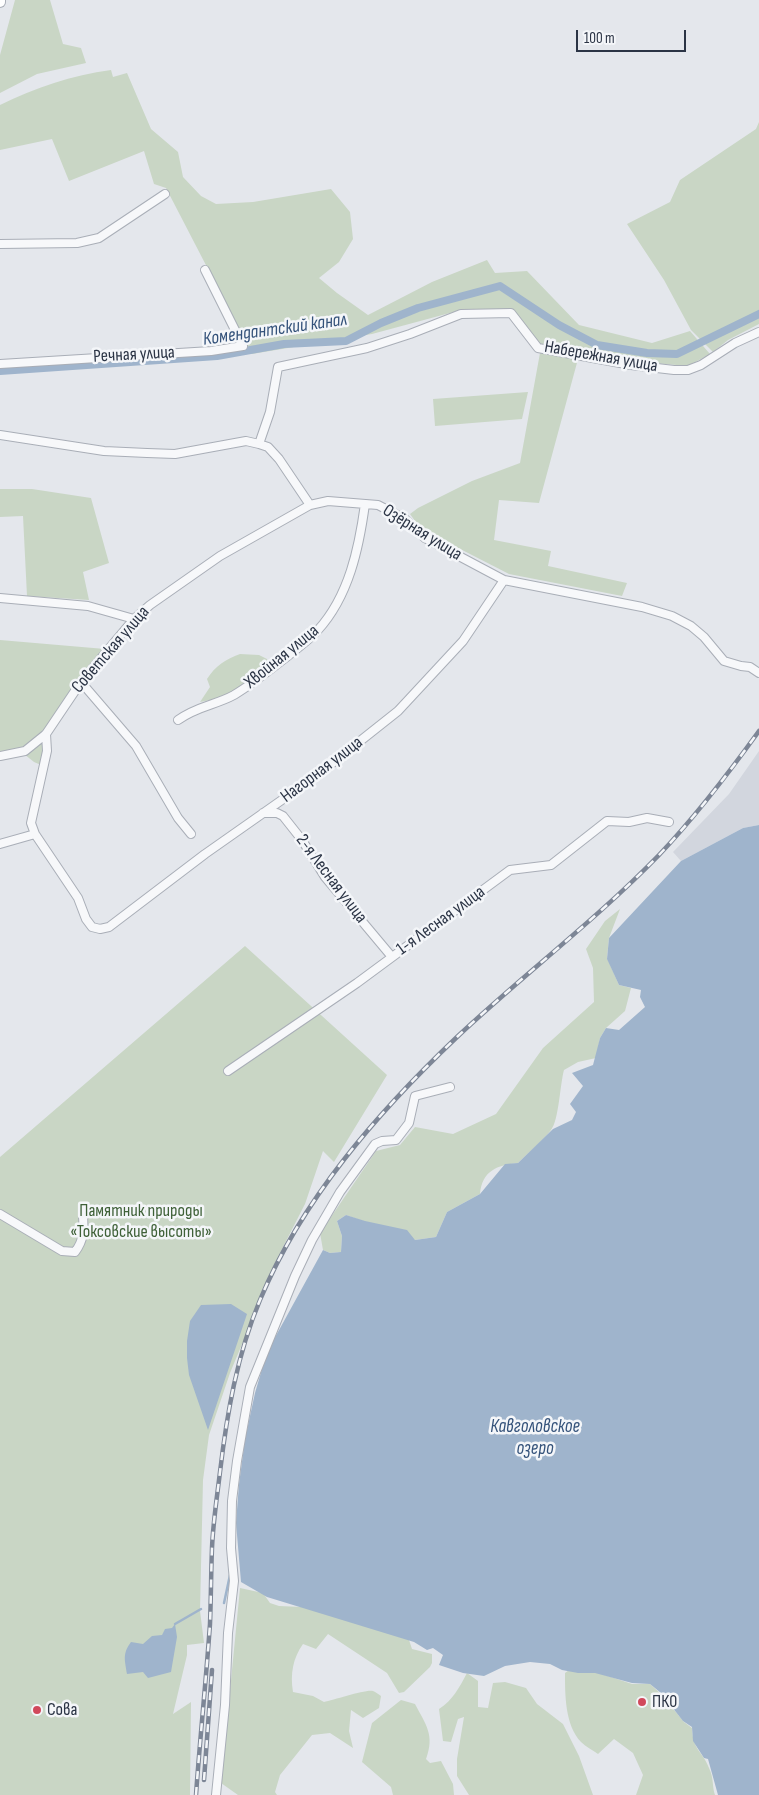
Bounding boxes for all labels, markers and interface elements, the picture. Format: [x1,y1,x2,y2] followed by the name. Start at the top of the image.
[579,20,689,52] scale bar
[584,29,615,48] text: 100 m
[202,309,348,351] water label: Комендантский канал
[543,336,659,378] street label: Набережная улица
[93,342,175,368] street label: Речная улица
[378,500,466,566] street label: Озёрная улица
[67,602,155,698] street label: Советская улица
[240,620,324,694] street label: Хвойная улица
[277,732,367,808] street label: Нагорная улица
[291,830,371,928] street label: 2-я Лесная улица
[392,882,490,960] street label: 1-я Лесная улица
[70,1200,212,1242] park label: Памятник природы «Токсовские высоты»
[490,1416,580,1460] water label: Кавголовское озеро
[652,1691,677,1713] place label: ПК0
[636,1696,648,1708] marker: ПК0
[47,1699,77,1721] place label: Сова
[31,1704,43,1716] marker: Сова

